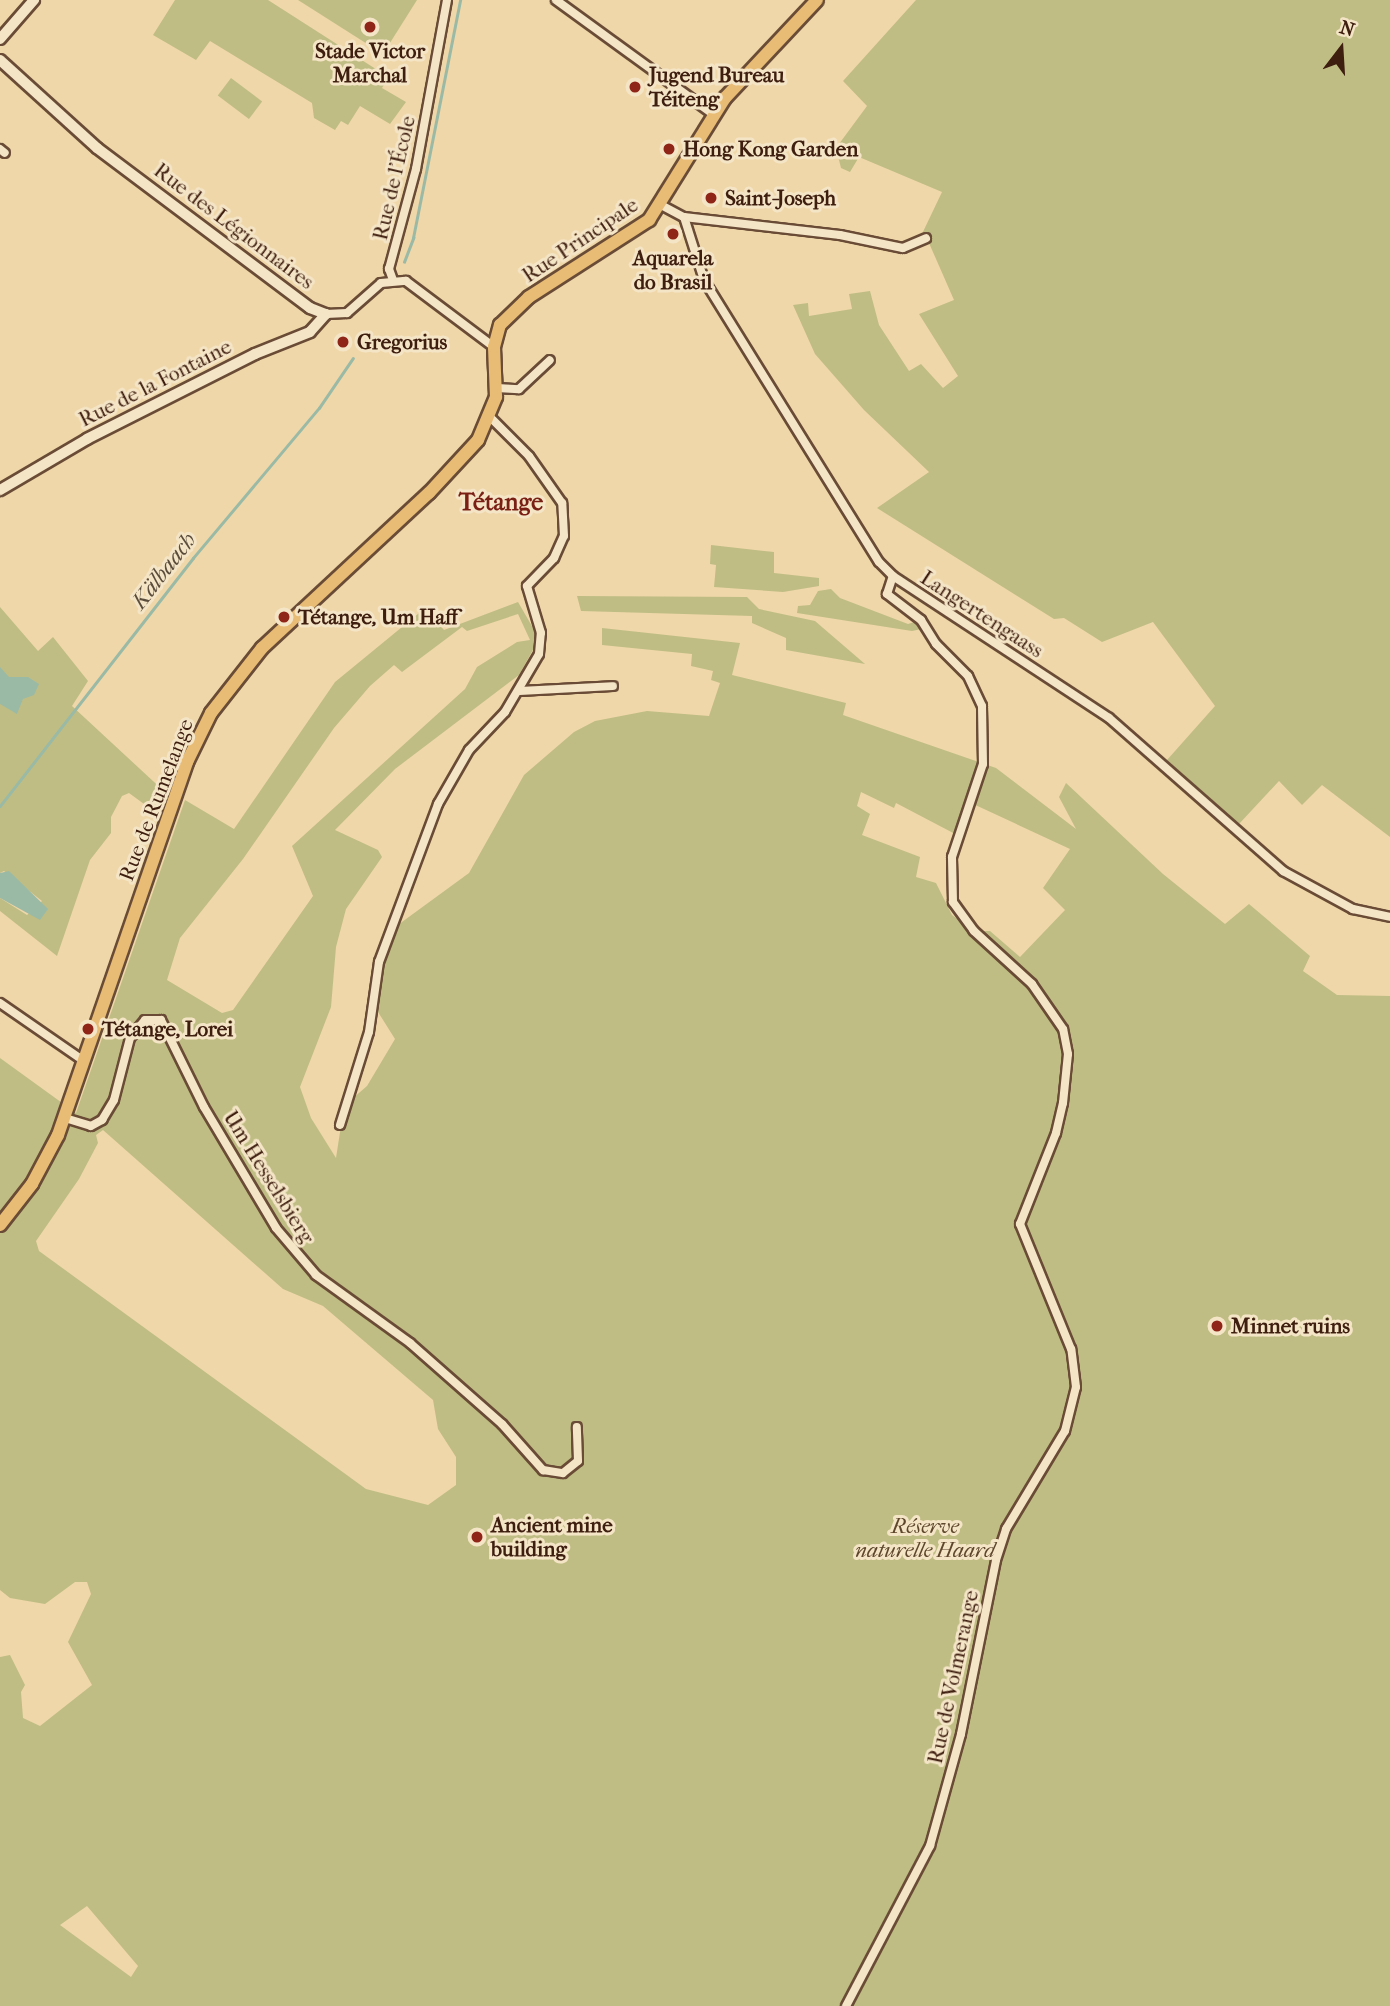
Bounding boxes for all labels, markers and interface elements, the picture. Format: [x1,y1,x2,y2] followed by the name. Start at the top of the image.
[1306,14,1376,84] north arrow
[1337,16,1357,42] text: N
[362,19,378,35] marker: Stade Victor Marchal
[315,38,425,88] place label: Stade Victor Marchal
[649,62,784,112] place label: Jugend Bureau Téiteng
[627,79,643,95] marker: Jugend Bureau Téiteng
[367,113,421,243] street label: Rue de l'École
[683,136,858,162] place label: Hong Kong Garden
[661,141,677,157] marker: Hong Kong Garden
[149,158,319,294] street label: Rue des Légionnaires
[725,185,836,211] place label: Saint-Joseph
[703,190,719,206] marker: Saint-Joseph
[517,192,643,288] street label: Rue Principale
[665,226,681,242] marker: Aquarela do Brasil
[633,245,713,295] place label: Aquarela do Brasil
[357,329,447,355] place label: Gregorius
[75,334,235,432] street label: Rue de la Fontaine
[335,334,351,350] marker: Gregorius
[459,489,543,517] district label: Tétange
[126,527,202,615] water label: Kälbaach
[916,565,1048,663] street label: Langertengaass
[298,604,458,630] place label: Tétange, Um Haff
[276,609,292,625] marker: Tétange, Um Haff
[113,715,199,885] street label: Rue de Rumelange
[102,1016,233,1042] place label: Tétange, Lorei
[80,1021,96,1037] marker: Tétange, Lorei
[218,1106,320,1248] street label: Um Hesselsbierg
[1231,1313,1350,1339] place label: Minnet ruins
[1209,1318,1225,1334] marker: Minnet ruins
[491,1512,613,1562] place label: Ancient mine building
[855,1513,995,1563] park label: Réserve naturelle Haard
[469,1529,485,1545] marker: Ancient mine building
[922,1588,984,1766] street label: Rue de Volmerange

